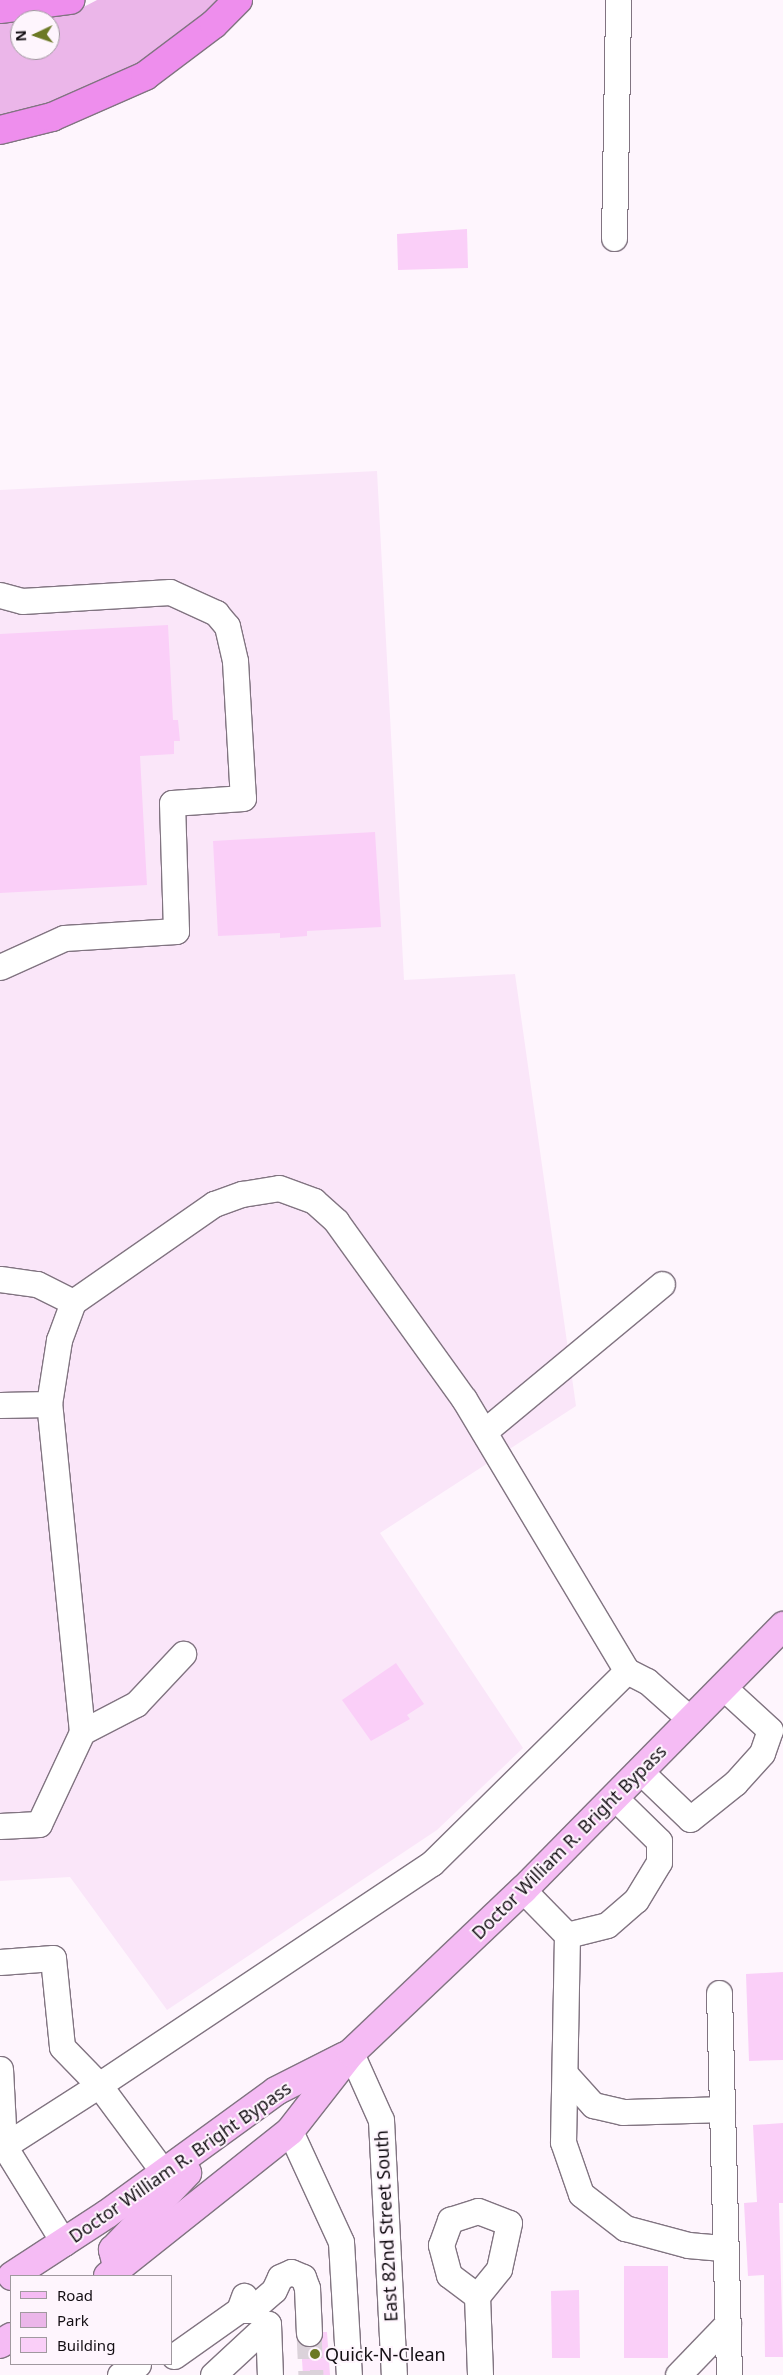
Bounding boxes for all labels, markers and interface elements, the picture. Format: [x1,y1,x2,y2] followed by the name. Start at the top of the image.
[10,10,60,60] north arrow
[11,30,30,42] text: N
[467,1740,671,1944] street label: Doctor William R. Bright Bypass
[65,2077,295,2247] street label: Doctor William R. Bright Bypass
[370,2130,402,2322] street label: East 82nd Street South
[10,2275,172,2365] legend
[57,2285,93,2305] text: Road
[57,2310,89,2330] text: Park
[57,2335,115,2355] text: Building
[325,2343,446,2365] place label: Quick-N-Clean
[309,2348,321,2360] marker: Quick-N-Clean

